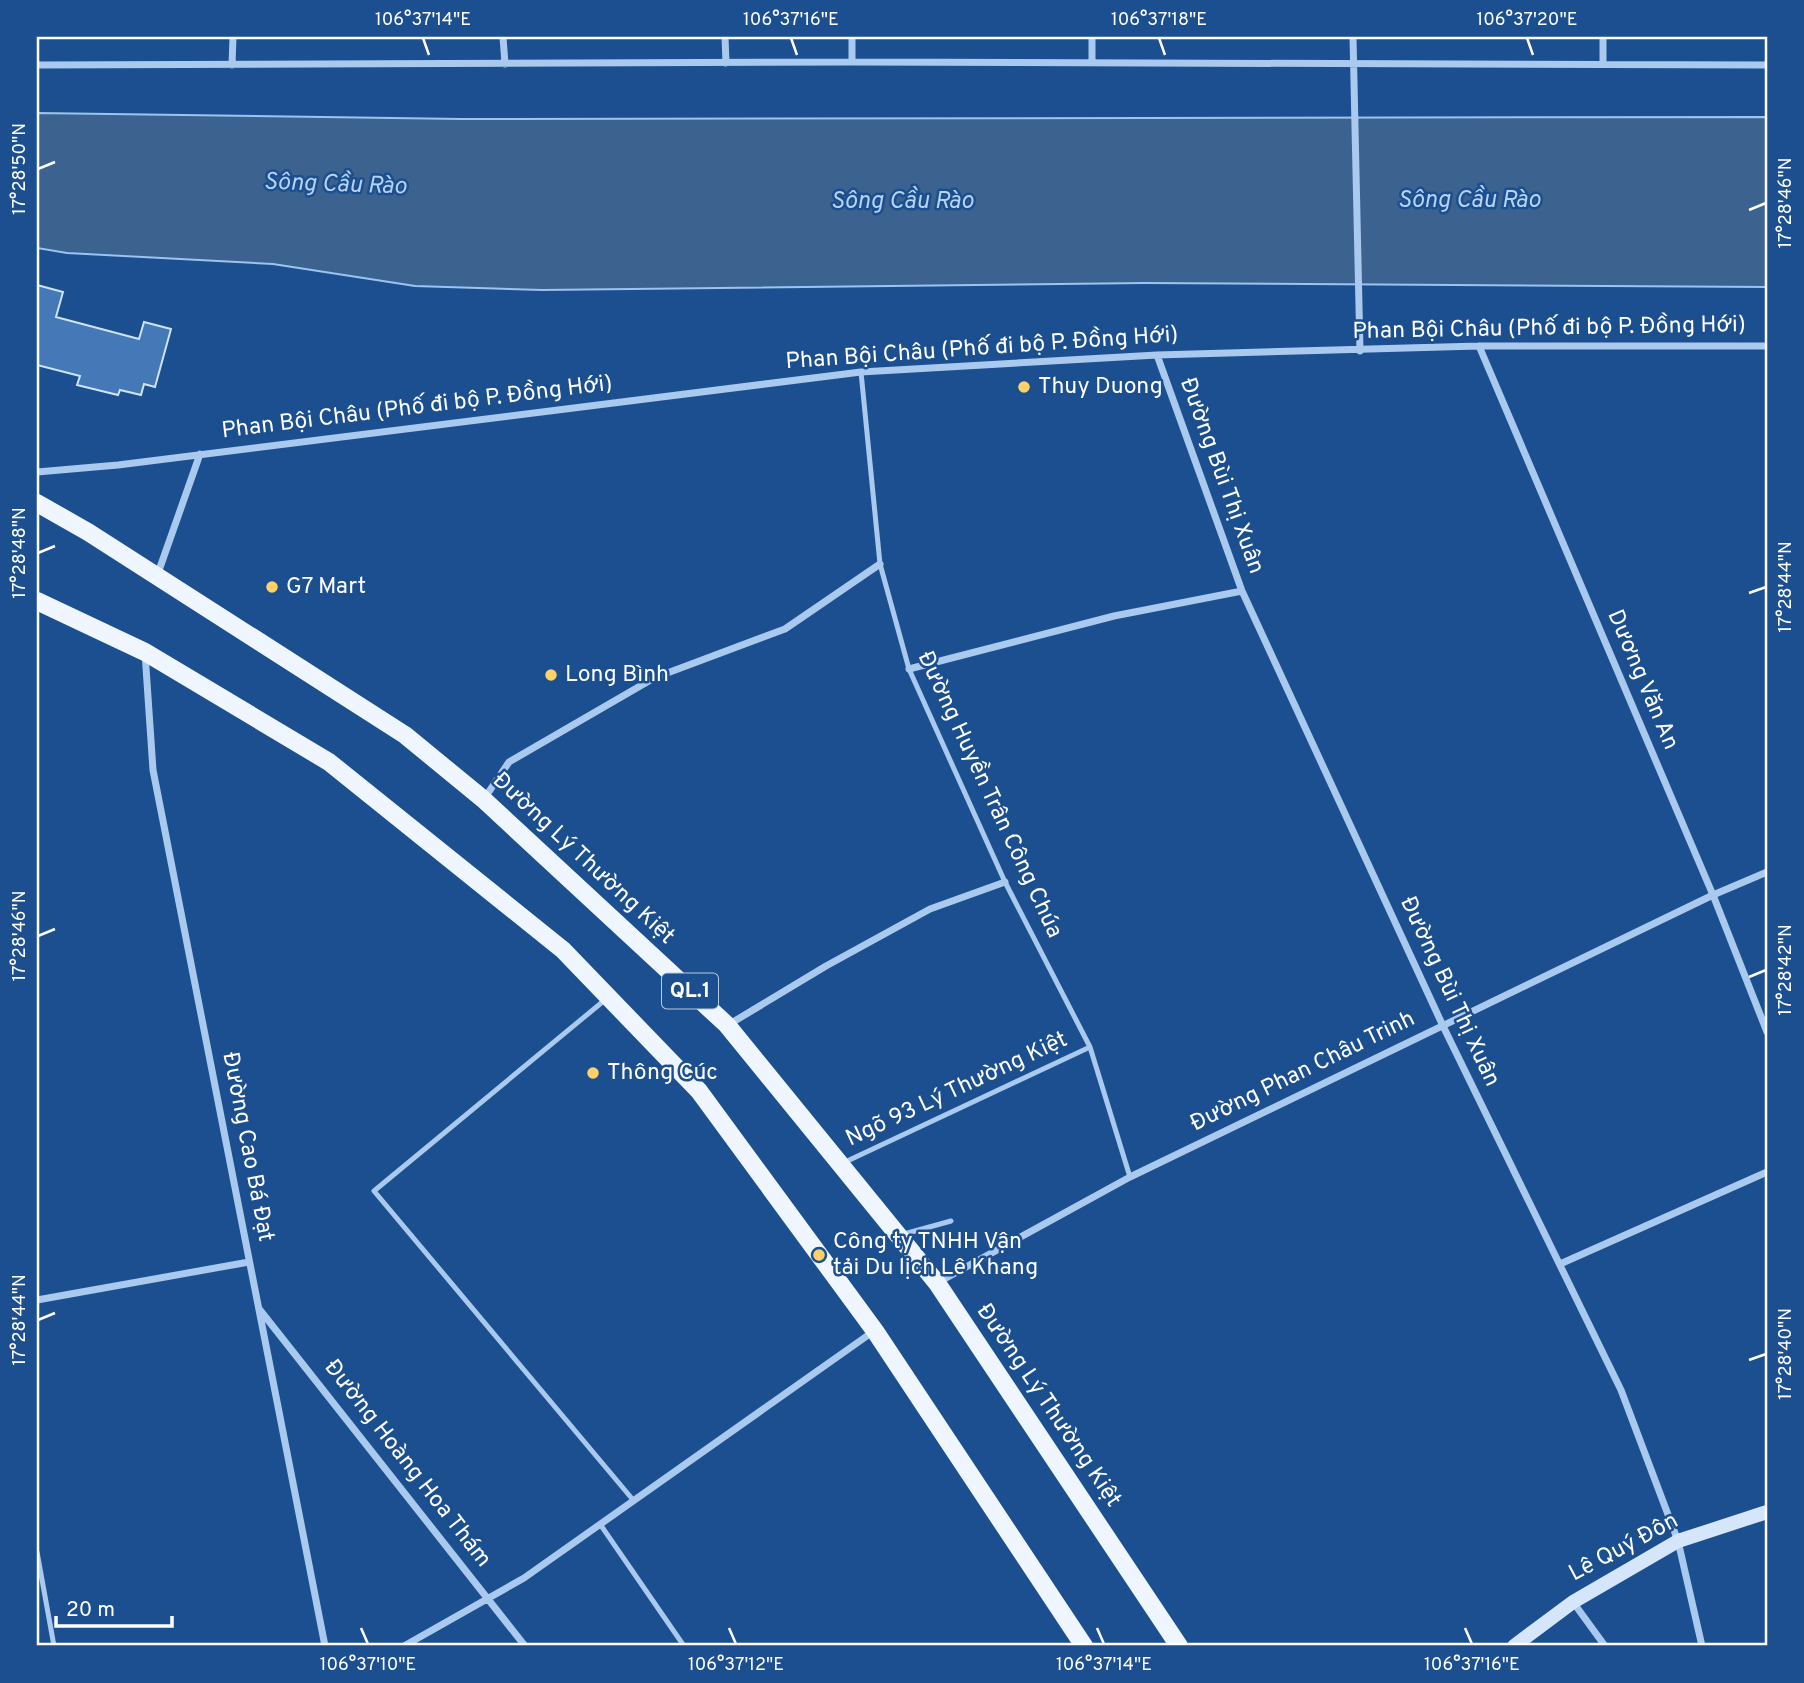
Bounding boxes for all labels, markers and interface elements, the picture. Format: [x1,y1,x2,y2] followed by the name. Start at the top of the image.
[375,9,471,32] text: 106°37'14"E
[743,9,839,32] text: 106°37'16"E
[1111,9,1207,32] text: 106°37'18"E
[1477,9,1577,32] text: 106°37'20"E
[9,123,32,215] text: 17°28'50"N
[1775,157,1798,249] text: 17°28'46"N
[263,167,407,202] water label: Sông Cầu Rào
[1398,185,1541,216] water label: Sông Cầu Rào
[831,186,974,217] water label: Sông Cầu Rào
[1352,310,1746,347] street label: Phan Bội Châu (Phố đi bộ P. Đồng Hới)
[785,320,1179,377] street label: Phan Bội Châu (Phố đi bộ P. Đồng Hới)
[220,369,614,446] street label: Phan Bội Châu (Phố đi bộ P. Đồng Hới)
[1038,373,1163,402] place label: Thuy Duong
[1172,374,1270,578] street label: Đường Bùi Thị Xuân
[1016,379,1032,395] marker: Thuy Duong
[9,507,32,599] text: 17°28'48"N
[1775,541,1798,633] text: 17°28'44"N
[286,573,366,602] place label: G7 Mart
[264,579,280,595] marker: G7 Mart
[1599,606,1685,754] street label: Dương Văn An
[910,647,1069,943] street label: Đường Huyền Trân Công Chúa
[565,661,669,690] place label: Long Bình
[543,667,559,683] marker: Long Bình
[486,767,680,951] street label: Đường Lý Thường Kiệt
[9,890,32,982] text: 17°28'46"N
[1392,892,1506,1092] street label: Đường Bùi Thị Xuân
[1775,924,1798,1016] text: 17°28'42"N
[662,974,718,1009] road number: QL.1
[1186,1005,1420,1139] street label: Đường Phan Châu Trinh
[842,1026,1072,1154] street label: Ngõ 93 Lý Thường Kiệt
[214,1050,280,1244] street label: Đường Cao Bá Đạt
[607,1059,718,1088] place label: Thông Cúc
[585,1065,601,1081] marker: Thông Cúc
[833,1228,1038,1283] place label: Công ty TNHH Vận tải Du lịch Lê Khang
[811,1247,827,1263] marker: Công ty TNHH Vận tải Du lịch Lê Khang
[9,1274,32,1366] text: 17°28'44"N
[969,1299,1127,1513] street label: Đường Lý Thường Kiệt
[1775,1308,1798,1400] text: 17°28'40"N
[317,1354,497,1574] street label: Đường Hoàng Hoa Thám
[1564,1507,1684,1589] street label: Lê Quý Đôn
[56,1585,172,1629] scale bar
[66,1597,115,1624] text: 20 m
[320,1654,416,1677] text: 106°37'10"E
[688,1654,784,1677] text: 106°37'12"E
[1056,1654,1152,1677] text: 106°37'14"E
[1424,1654,1520,1677] text: 106°37'16"E

